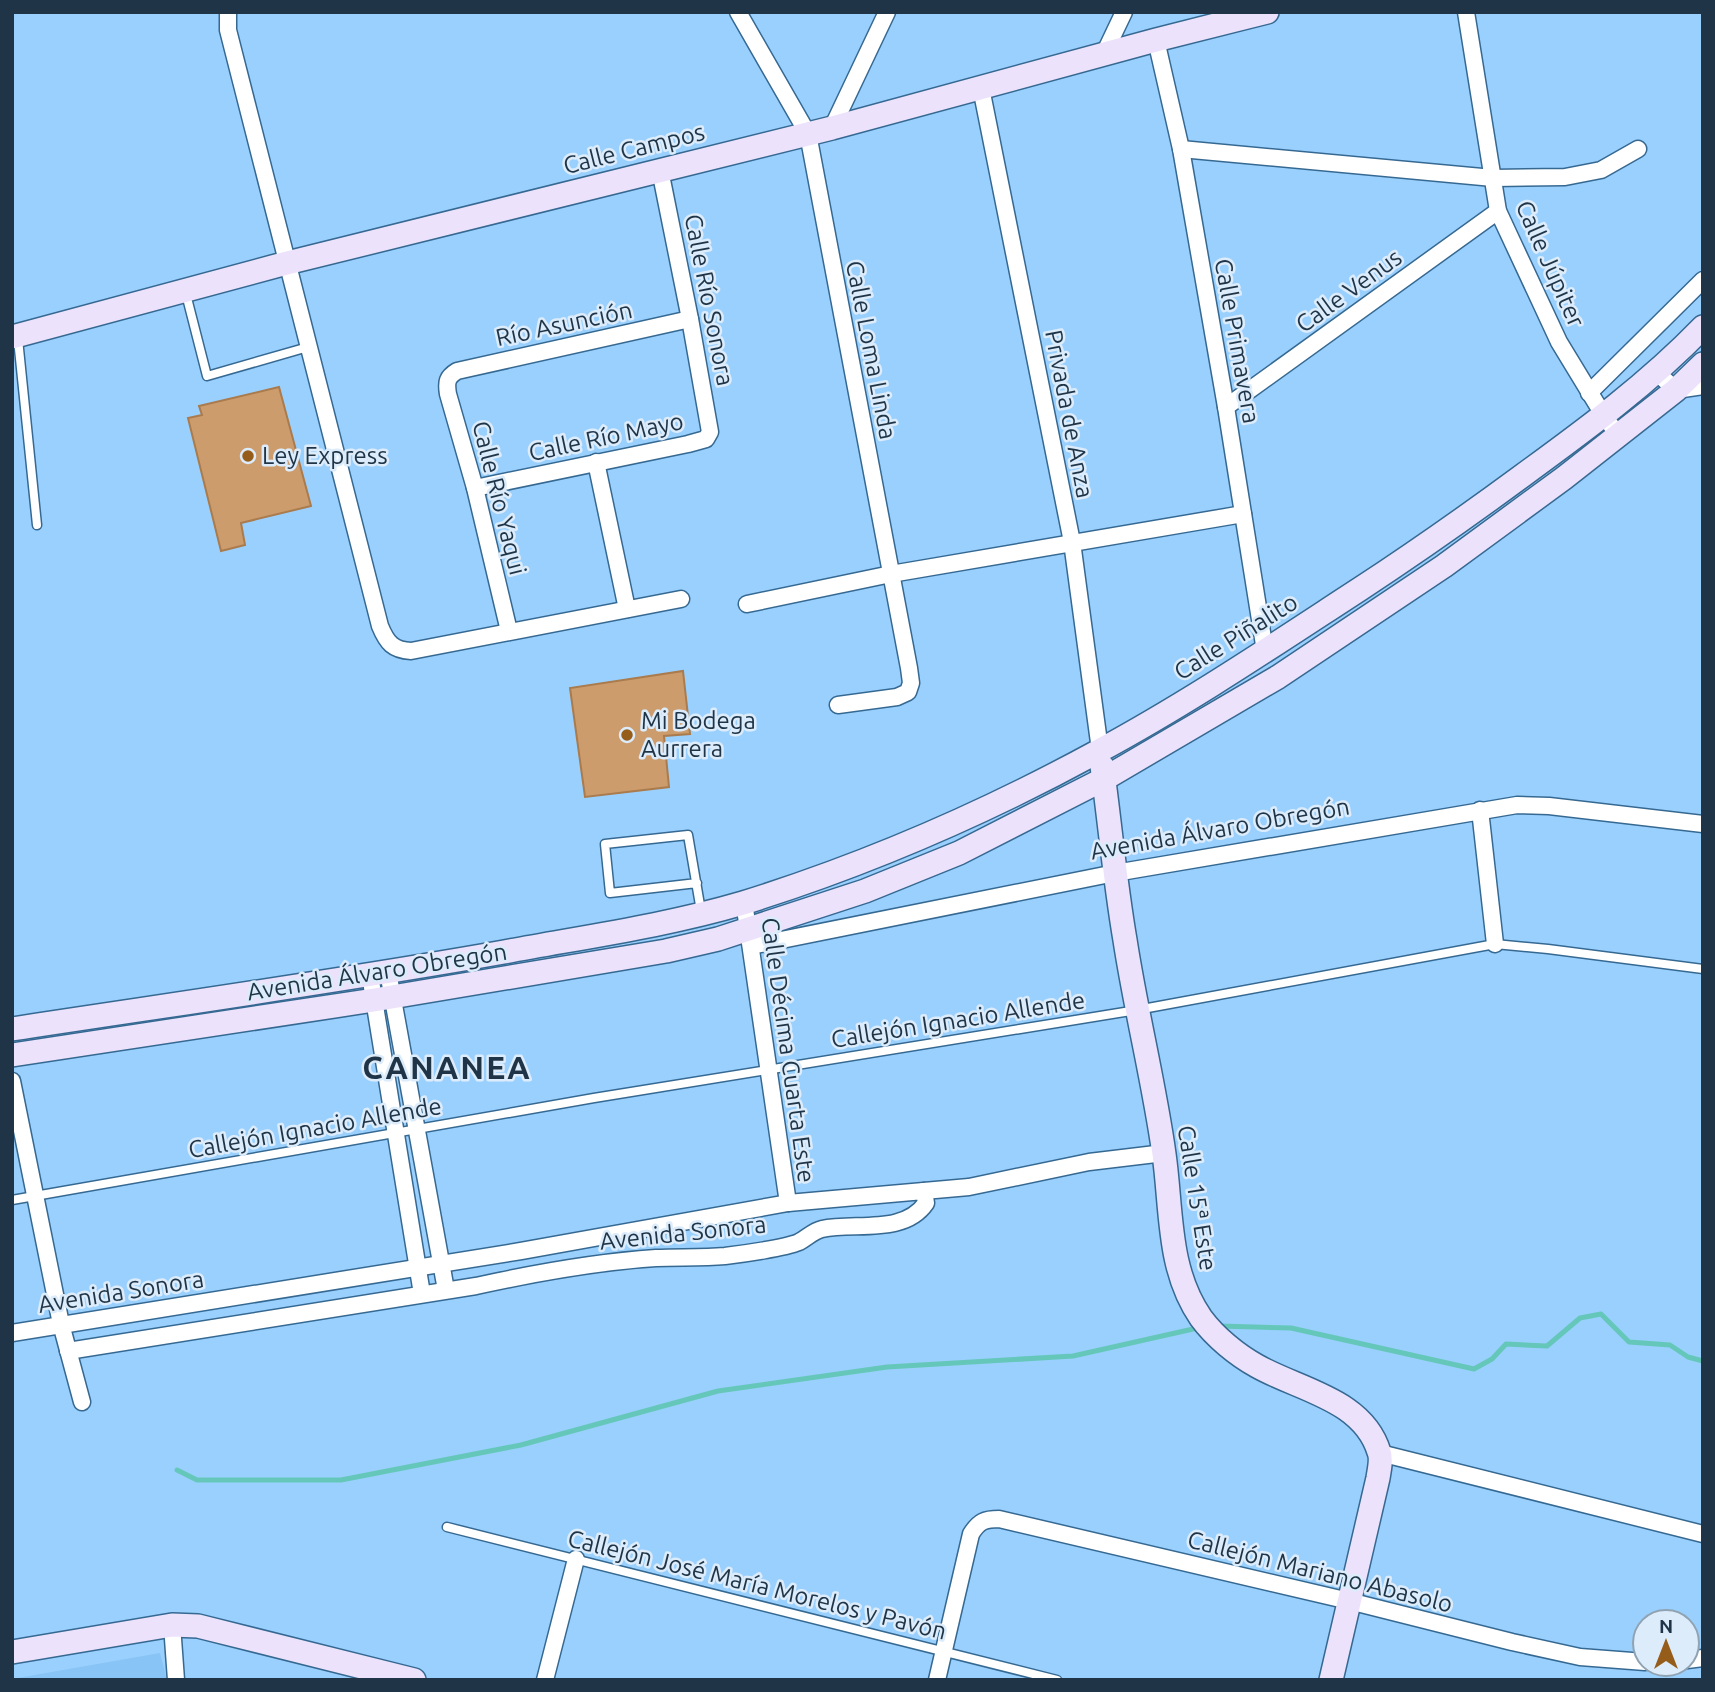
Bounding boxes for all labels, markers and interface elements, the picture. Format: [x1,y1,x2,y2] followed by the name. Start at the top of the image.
[560,118,707,179] street label: Calle Campos
[1511,196,1590,331] street label: Calle Júpiter
[680,212,739,388] street label: Calle Río Sonora
[1291,243,1407,338] street label: Calle Venus
[1210,256,1265,425] street label: Calle Primavera
[841,258,902,441] street label: Calle Loma Linda
[493,296,635,351] street label: Río Asunción
[1040,328,1099,500] street label: Privada de Anza
[526,407,686,466] street label: Calle Río Mayo
[467,418,532,578] street label: Calle Río Yaqui
[262,442,388,469] place label: Ley Express
[240,448,256,464] marker: Ley Express
[1169,588,1302,685] street label: Calle Piñalito
[641,707,756,762] place label: Mi Bodega Aurrera
[619,727,635,743] marker: Mi Bodega Aurrera
[1088,791,1352,865] street label: Avenida Álvaro Obregón
[757,916,820,1184] street label: Calle Décima Cuarta Este
[245,937,509,1005] street label: Avenida Álvaro Obregón
[829,986,1087,1053] street label: Callejón Ignacio Allende
[362,1049,532,1085] district label: CANANEA
[186,1092,444,1163] street label: Callejón Ignacio Allende
[1173,1123,1222,1273] street label: Calle 15ª Este
[598,1210,768,1255] street label: Avenida Sonora
[36,1265,206,1318] street label: Avenida Sonora
[565,1524,949,1645] street label: Callejón José María Morelos y Pavón
[1185,1525,1456,1618] street label: Callejón Mariano Abasolo
[1631,1608,1701,1678] north arrow
[1659,1615,1673,1637] text: N

